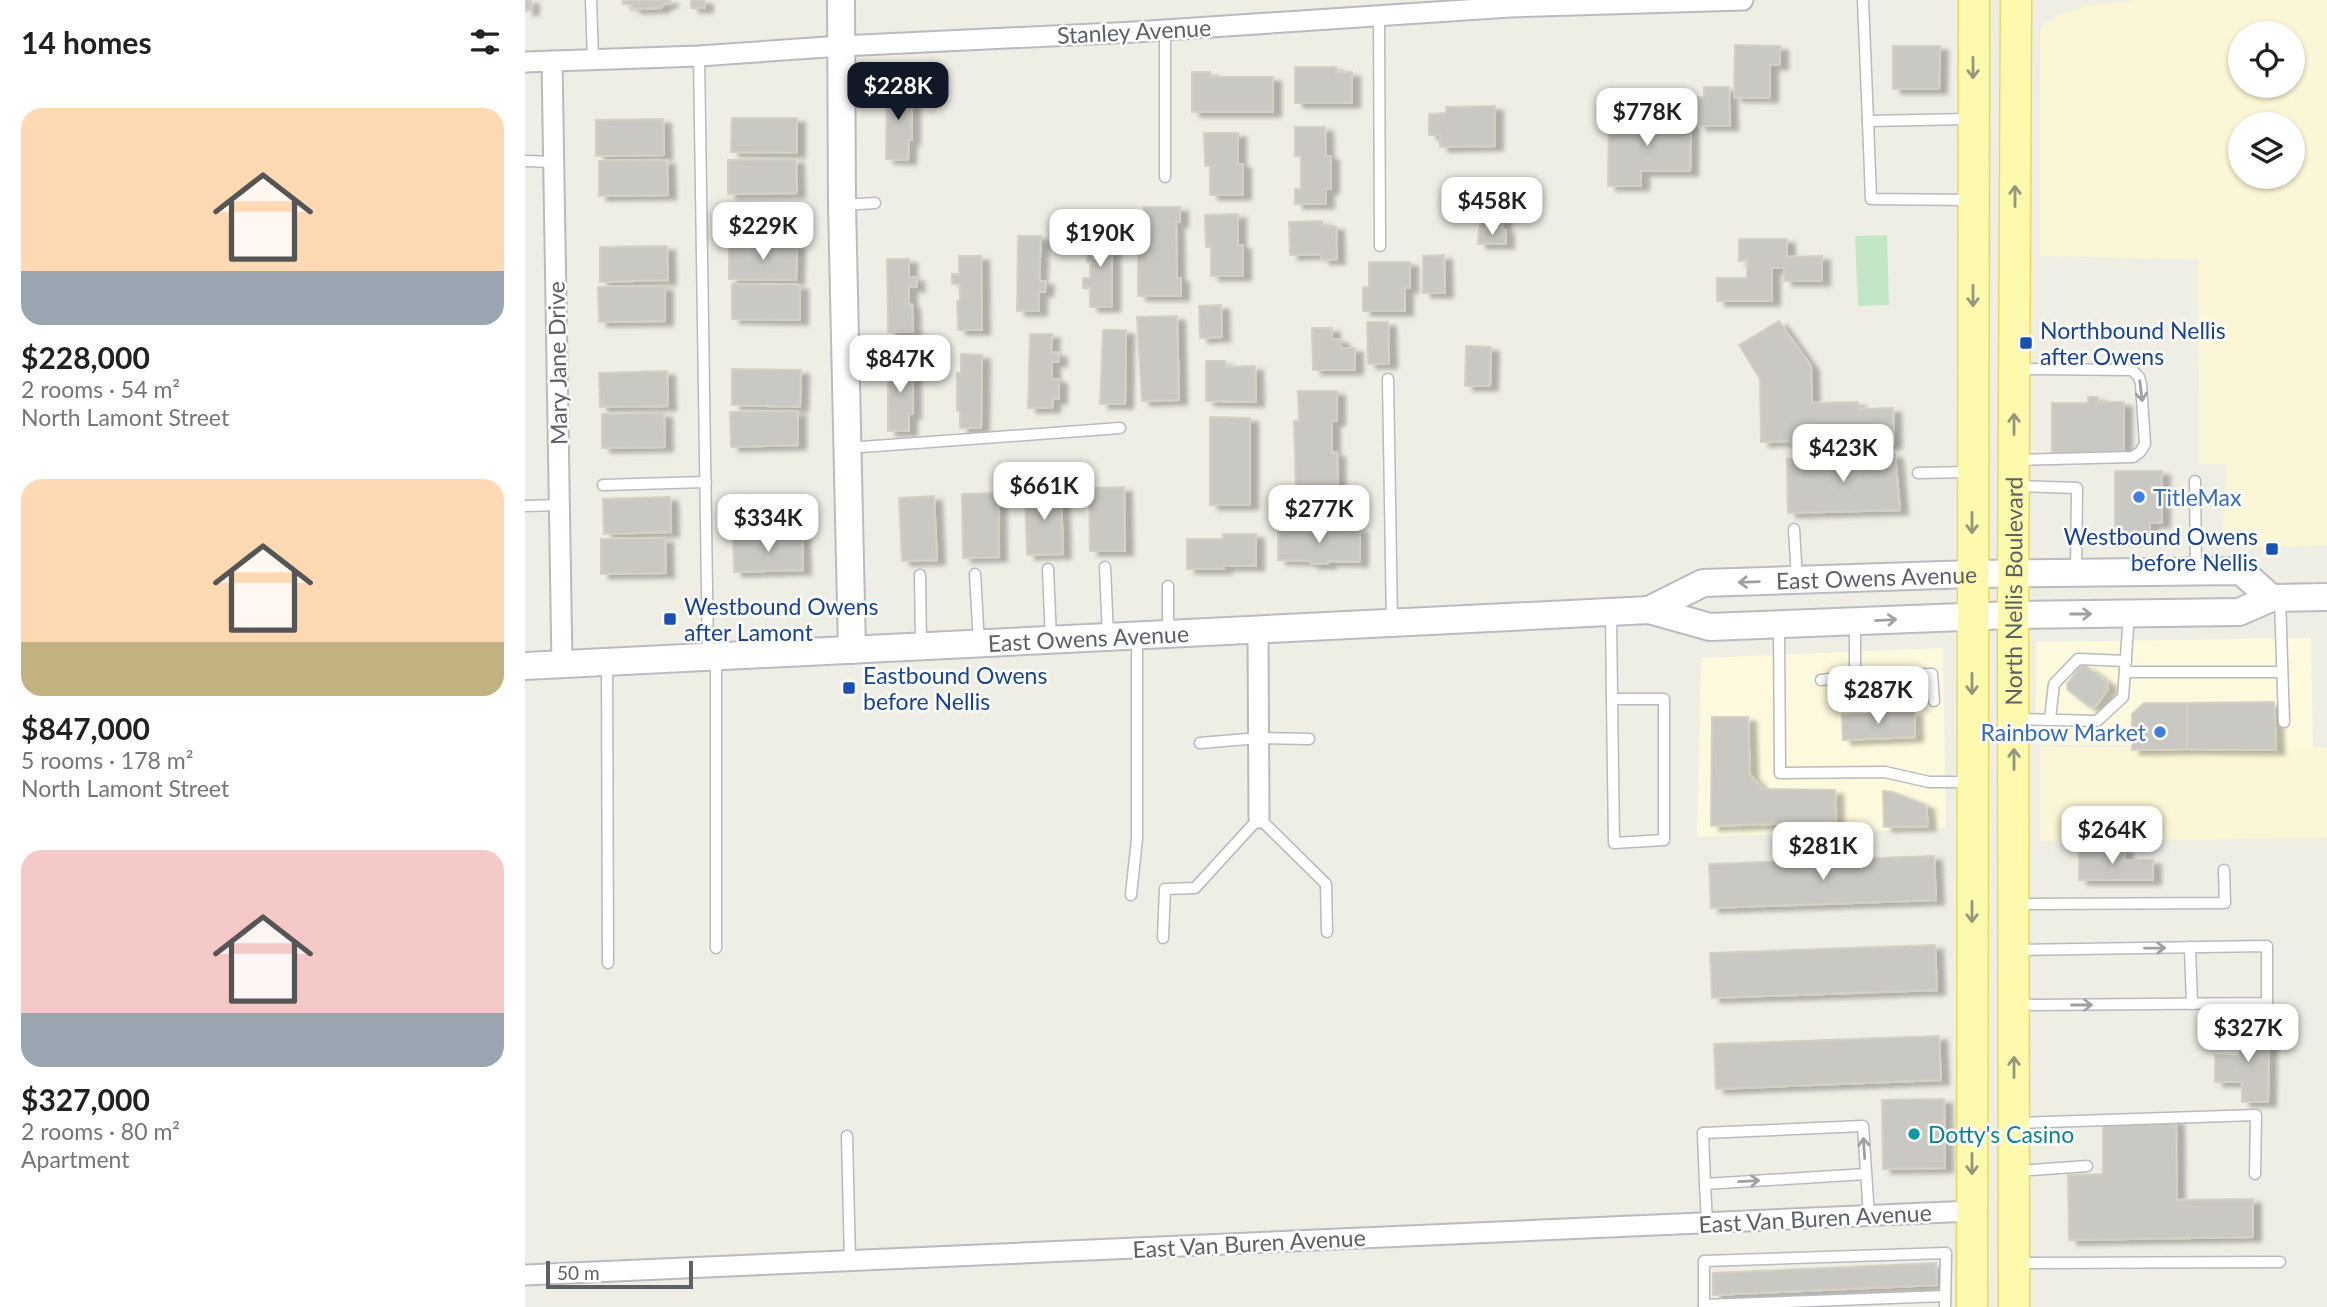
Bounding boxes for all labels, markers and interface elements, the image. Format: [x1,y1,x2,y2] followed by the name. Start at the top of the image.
[1056,13,1212,49] street label: Stanley Avenue
[2228,21,2305,189] map controls
[2228,21,2305,98] button: locate
[466,23,504,61] icon: filters
[21,24,152,60] text: 14 homes
[1966,56,1980,79] one-way arrow
[849,62,947,122] pin: $228K
[863,71,933,99] text: $228K
[1598,88,1696,148] pin: $778K
[1612,97,1682,125] text: $778K
[2228,112,2305,189] button: layers
[200,154,326,280] icon: home
[1443,177,1541,237] pin: $458K
[2008,185,2022,208] one-way arrow
[1457,186,1527,214] text: $458K
[714,202,812,262] pin: $229K
[1051,210,1149,269] pin: $190K
[728,211,798,239] text: $229K
[1065,218,1135,246] text: $190K
[542,281,572,445] street label: Mary Jane Drive
[1966,284,1980,307] one-way arrow
[2040,316,2226,370] place label: Northbound Nellis after Owens
[2018,335,2034,351] marker: Northbound Nellis after Owens
[851,336,949,395] pin: $847K
[21,339,150,375] text: $228,000
[865,344,935,372] text: $847K
[21,375,180,403] text: 2 rooms · 54 m²
[2135,379,2148,402] one-way arrow
[21,403,229,431] text: North Lamont Street
[2007,413,2021,436] one-way arrow
[1794,424,1892,484] pin: $423K
[1808,433,1878,461] text: $423K
[995,462,1093,522] pin: $661K
[1009,471,1079,499] text: $661K
[1999,476,2028,706] street label: North Nellis Boulevard
[2153,483,2242,511] place label: TitleMax
[1270,486,1368,545] pin: $277K
[2131,489,2147,505] marker: TitleMax
[719,494,817,554] pin: $334K
[1284,494,1354,522] text: $277K
[733,503,803,531] text: $334K
[1965,511,1979,534] one-way arrow
[2064,522,2258,576] place label: Westbound Owens before Nellis
[200,525,326,651] icon: home
[2264,541,2280,557] marker: Westbound Owens before Nellis
[1775,560,1978,595] street label: East Owens Avenue
[1738,575,1761,588] one-way arrow
[684,592,879,646] place label: Westbound Owens after Lamont
[2070,607,2093,621] one-way arrow
[662,611,678,627] marker: Westbound Owens after Lamont
[1875,613,1898,626] one-way arrow
[987,619,1190,657] street label: East Owens Avenue
[863,661,1047,715] place label: Eastbound Owens before Nellis
[1829,666,1927,726] pin: $287K
[1965,672,1979,695] one-way arrow
[1843,675,1913,703] text: $287K
[841,680,857,696] marker: Eastbound Owens before Nellis
[21,710,150,746] text: $847,000
[1981,718,2147,746] place label: Rainbow Market
[2152,724,2168,740] marker: Rainbow Market
[21,746,193,774] text: 5 rooms · 178 m²
[2007,748,2021,771] one-way arrow
[21,774,229,802] text: North Lamont Street
[2063,806,2161,866] pin: $264K
[2077,815,2147,843] text: $264K
[1774,822,1872,882] pin: $281K
[1788,831,1858,859] text: $281K
[200,896,326,1022] icon: home
[1965,900,1979,923] one-way arrow
[2143,941,2166,955] one-way arrow
[2070,998,2093,1012] one-way arrow
[2199,1004,2297,1064] pin: $327K
[2213,1013,2283,1041] text: $327K
[2007,1056,2021,1079] one-way arrow
[21,1081,150,1117] text: $327,000
[21,1117,180,1145] text: 2 rooms · 80 m²
[1928,1120,2074,1148] place label: Dotty's Casino
[1906,1126,1922,1142] marker: Dotty's Casino
[1857,1137,1870,1160] one-way arrow
[21,1145,129,1173] text: Apartment
[1965,1152,1979,1175] one-way arrow
[1738,1174,1760,1187] one-way arrow
[1698,1198,1932,1238] street label: East Van Buren Avenue
[1132,1223,1366,1263] street label: East Van Buren Avenue
[546,1258,693,1290] scale bar
[557,1261,600,1284] text: 50 m

